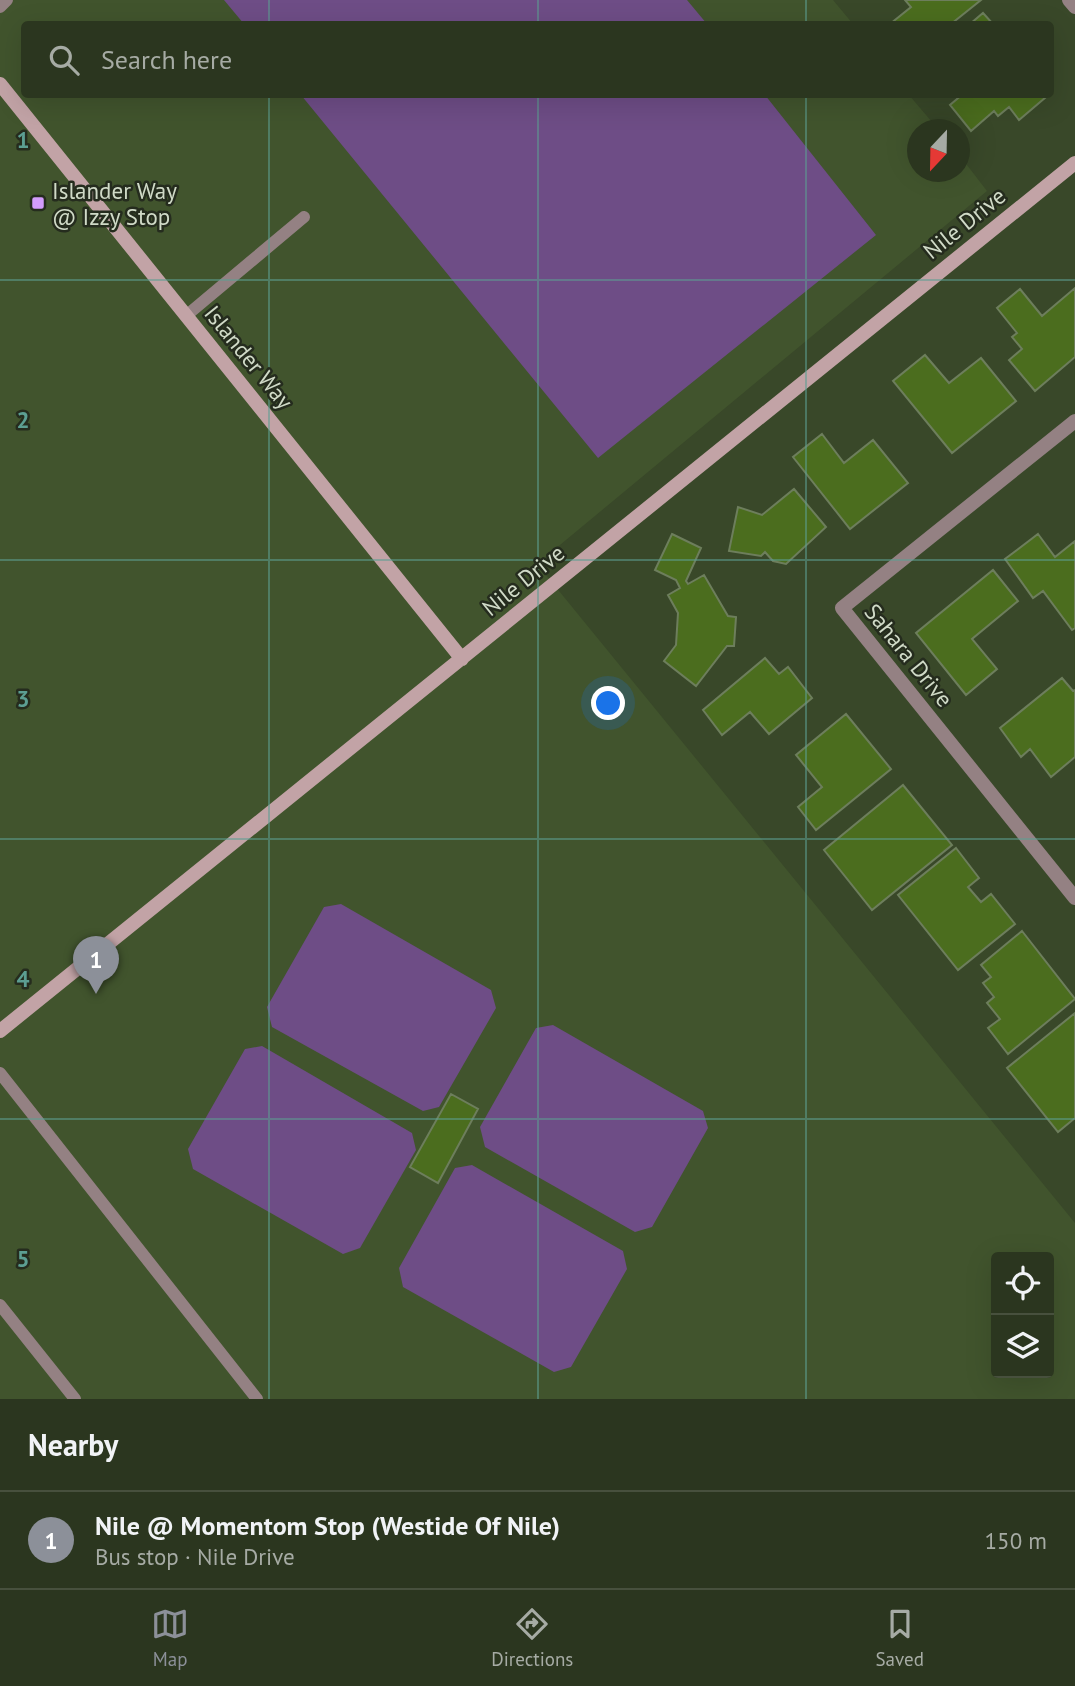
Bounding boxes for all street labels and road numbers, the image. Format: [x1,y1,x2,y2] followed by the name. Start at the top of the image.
[917,181,1011,265] street label: Nile Drive
[198,299,300,415] street label: Islander Way
[476,538,570,622] street label: Nile Drive
[859,597,959,713] street label: Sahara Drive

